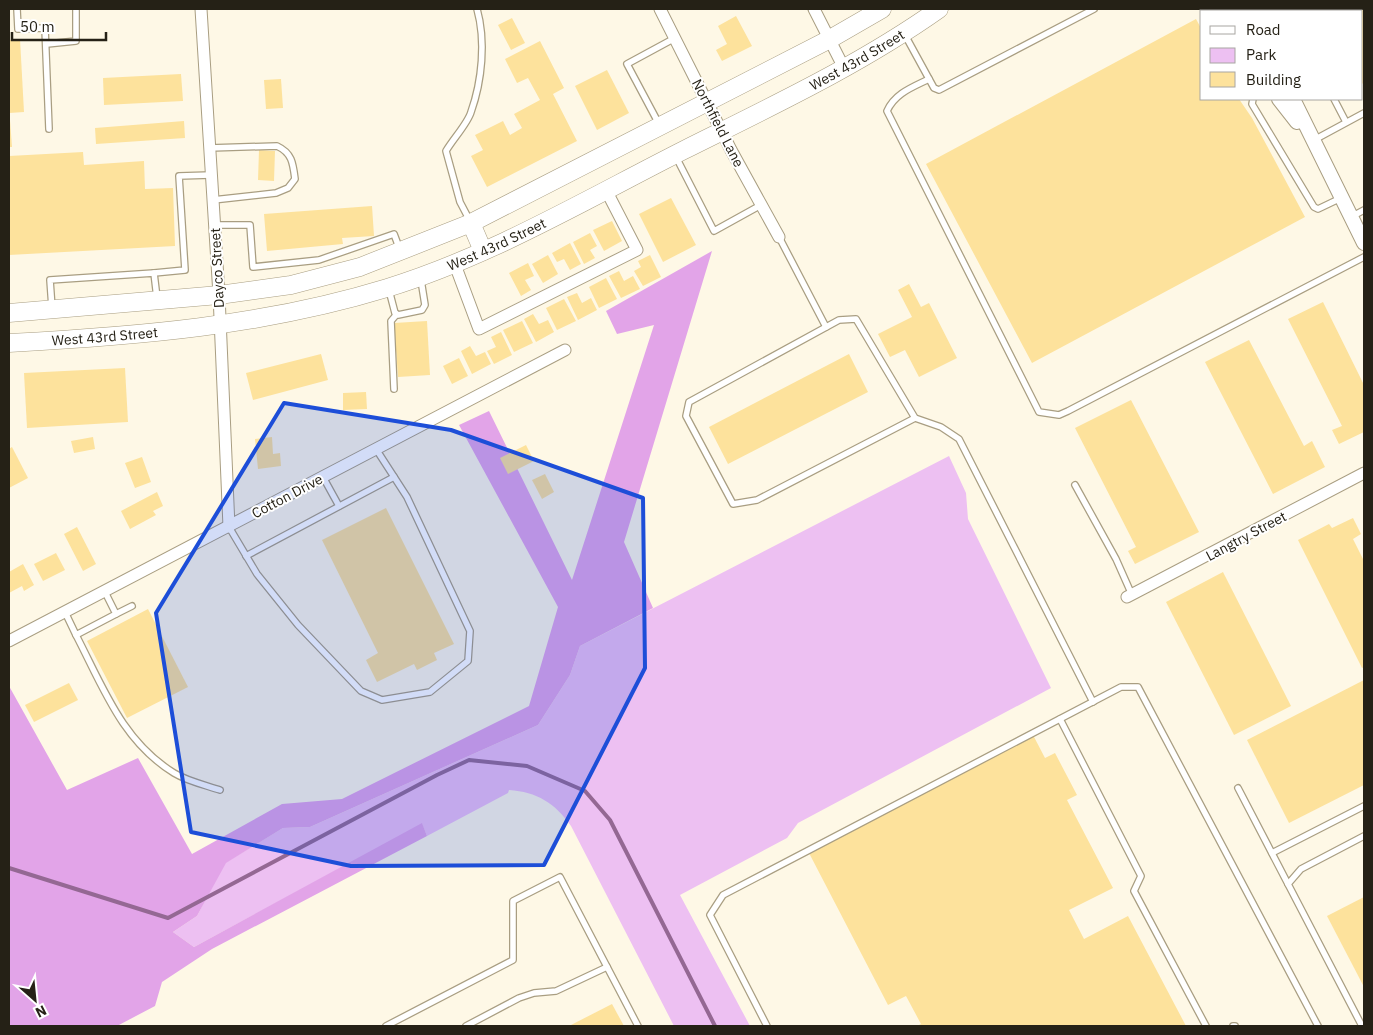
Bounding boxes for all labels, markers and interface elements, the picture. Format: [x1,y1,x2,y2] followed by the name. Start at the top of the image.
[12,10,106,42] scale bar
[1200,10,1363,100] legend
[20,17,55,36] text: 50 m
[1246,20,1281,39] text: Road
[806,25,908,94] street label: West 43rd Street
[1246,45,1276,64] text: Park
[1246,70,1301,89] text: Building
[688,76,748,170] street label: Northfield Lane
[445,214,549,275] street label: West 43rd Street
[206,227,228,309] street label: Dayco Street
[51,323,159,350] street label: West 43rd Street
[248,470,326,522] street label: Cotton Drive
[1203,507,1289,565] street label: Langtry Street
[10,975,60,1025] north arrow
[32,1001,50,1022] text: N

